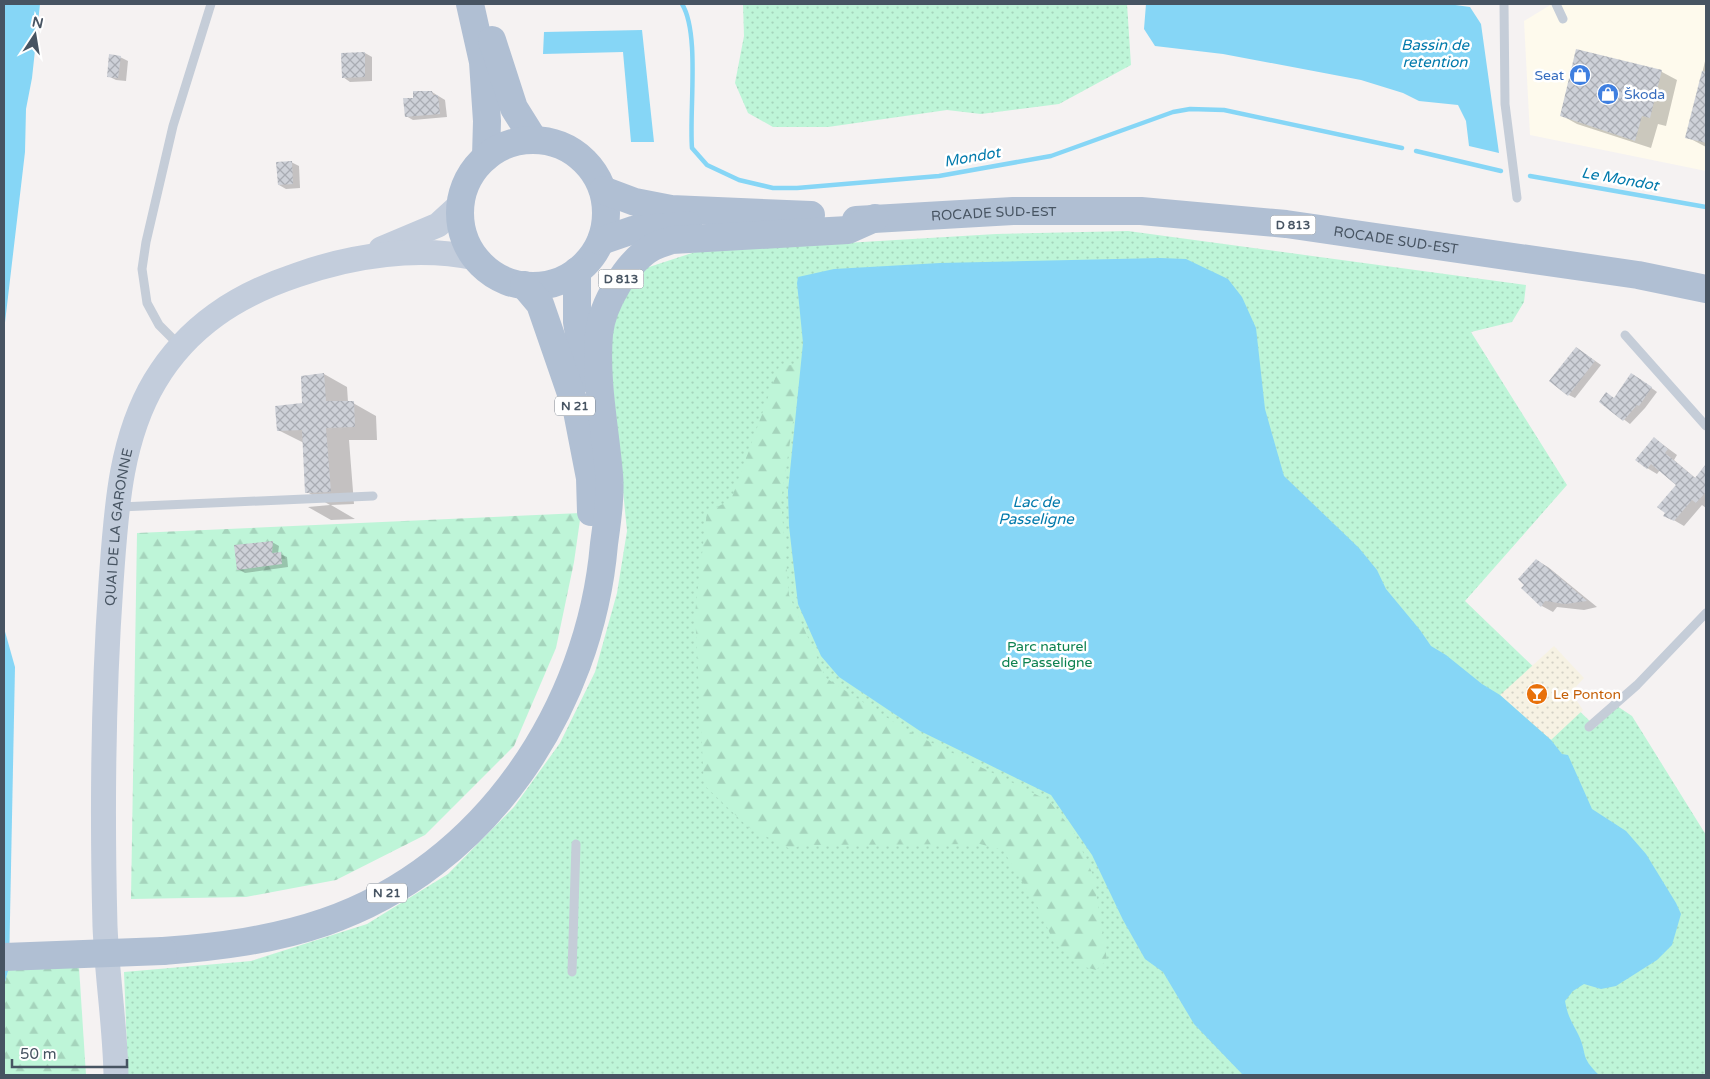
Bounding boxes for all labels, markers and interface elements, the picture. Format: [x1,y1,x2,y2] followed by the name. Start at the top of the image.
[10,10,60,60] north arrow
[30,13,45,32] text: N
[1401,36,1470,71] water label: Bassin de retention
[1568,63,1592,87] shop icon: Seat
[1534,67,1565,84] place label: Seat
[1596,82,1620,106] shop icon: Škoda
[1624,86,1665,103] place label: Škoda
[942,143,1004,171] water label: Mondot
[1580,163,1662,195] water label: Le Mondot
[931,202,1057,224] street label: ROCADE SUD-EST
[1270,216,1316,234] road number: D 813
[1333,223,1460,257] street label: ROCADE SUD-EST
[598,270,644,288] road number: D 813
[555,396,595,416] road number: N 21
[101,446,136,606] street label: QUAI DE LA GARONNE
[998,493,1075,528] water label: Lac de Passeligne
[1002,638,1093,671] park label: Parc naturel de Passeligne
[1525,682,1549,706] bar icon: Le Ponton
[1553,686,1621,703] place label: Le Ponton
[367,884,407,902] road number: N 21
[12,1036,128,1068] scale bar
[20,1045,57,1063] text: 50 m

